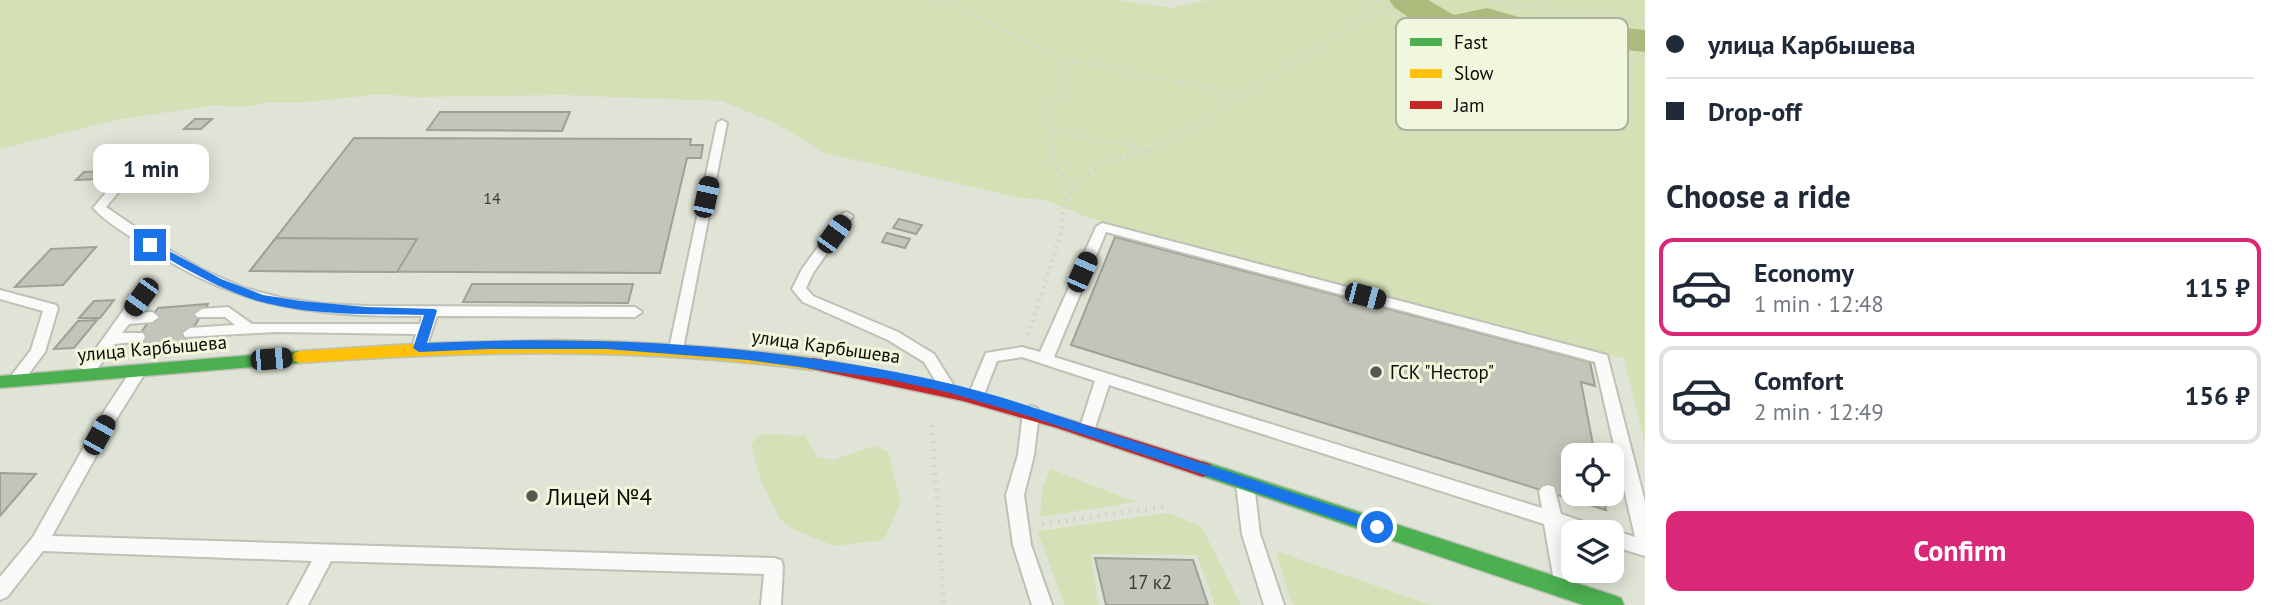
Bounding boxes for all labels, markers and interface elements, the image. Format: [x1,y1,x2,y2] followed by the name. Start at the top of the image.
[1396,18,1628,130] legend
[1708,28,1915,61] text: улица Карбышева
[1454,30,1488,54] text: Fast
[1454,61,1494,85] text: Slow
[1453,93,1484,117] text: Jam
[1708,95,1802,128] text: Drop-off
[92,144,208,192] callout: 1 min
[123,154,179,183] text: 1 min
[692,174,721,220] car
[1666,175,1851,217] text: Choose a ride
[483,188,501,208] house number: 14
[814,211,855,257] car
[134,229,166,261] route end
[1064,249,1101,295] car
[1670,256,1733,319] icon: car
[1754,256,1854,289] text: Economy
[2184,271,2250,304] text: 115 ₽
[121,274,162,320] car
[1342,280,1389,312] car
[1754,289,1884,318] text: 1 min · 12:48
[750,324,902,368] street label: улица Карбышева
[76,330,228,366] street label: улица Карбышева
[250,347,293,371] car
[1390,360,1494,384] place label: ГСК "Нестор"
[1368,364,1384,380] marker: ГСК "Нестор"
[1670,364,1733,427] icon: car
[1754,364,1844,397] text: Comfort
[2184,379,2250,412] text: 156 ₽
[1754,397,1884,426] text: 2 min · 12:49
[80,412,119,458] car
[1561,443,1624,583] map controls
[1561,443,1624,506] button: locate
[545,482,652,511] place label: Лицей №4
[524,488,540,504] marker: Лицей №4
[1361,511,1393,543] route start
[1666,511,2254,591] button: Confirm
[1561,520,1624,583] button: layers
[1128,570,1172,594] house number: 17 к2

